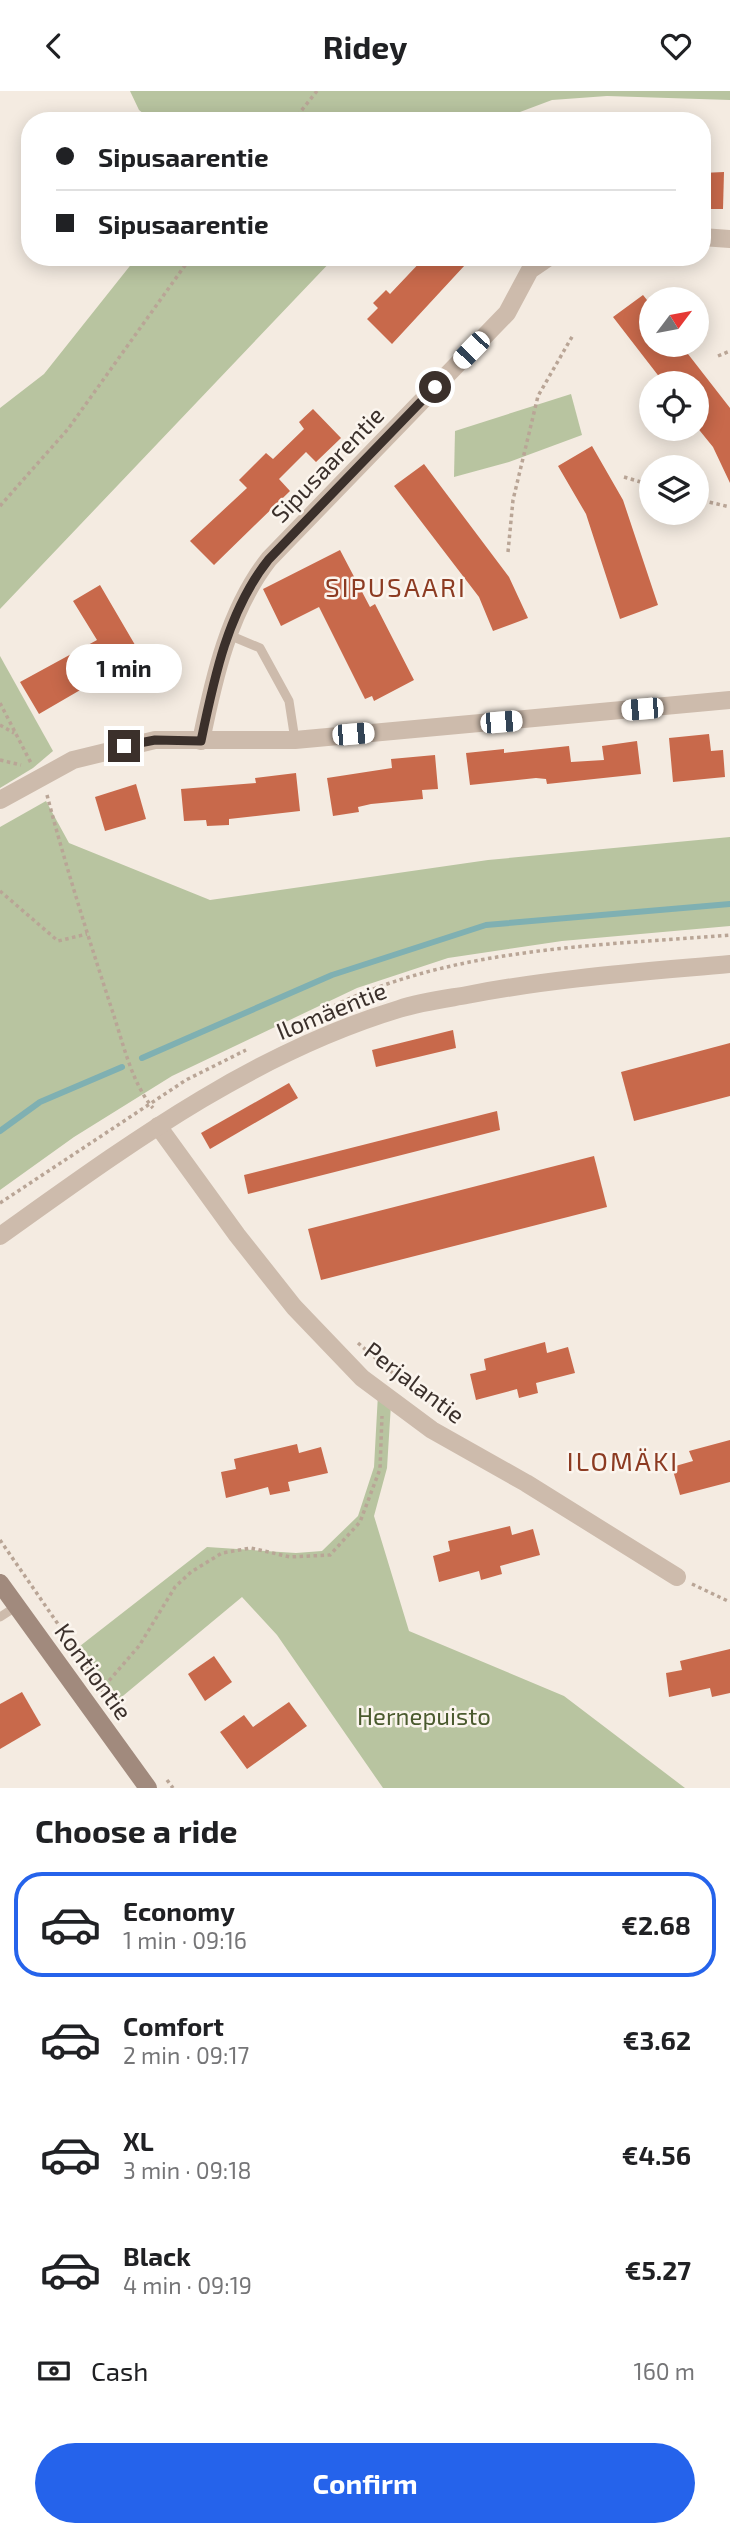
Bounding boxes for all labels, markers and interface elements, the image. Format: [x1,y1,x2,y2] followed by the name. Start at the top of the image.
[35,27,73,65] icon: back
[323,27,407,65] text: Ridey
[657,27,695,65] icon: heart
[98,141,269,172] text: Sipusaarentie
[98,208,269,239] text: Sipusaarentie
[639,287,709,357] north arrow
[639,287,709,525] map controls
[449,328,494,372] car
[419,371,451,403] route start
[639,371,709,441] button: locate
[265,400,389,528] street label: Sipusaarentie
[639,455,709,525] button: layers
[325,571,467,602] district label: SIPUSAARI
[66,645,182,693] callout: 1 min
[96,654,152,682] text: 1 min
[621,697,664,721] car
[480,710,523,734] car
[332,722,375,746] car
[108,730,140,762] route end
[272,975,390,1045] street label: Ilomäentie
[359,1335,471,1429] street label: Perjalantie
[567,1445,679,1476] district label: ILOMÄKI
[49,1617,139,1725] street label: Kontiontie
[357,1701,491,1730] park label: Hernepuisto
[35,1811,238,1849] text: Choose a ride
[39,1893,102,1956] icon: car
[123,1895,235,1926] text: Economy
[621,1909,691,1940] text: €2.68
[123,1926,247,1954] text: 1 min · 09:16
[39,2008,102,2071] icon: car
[123,2010,224,2041] text: Comfort
[623,2024,691,2055] text: €3.62
[123,2041,249,2069] text: 2 min · 09:17
[39,2123,102,2186] icon: car
[123,2125,154,2156] text: XL
[622,2139,691,2170] text: €4.56
[123,2156,251,2184] text: 3 min · 09:18
[39,2238,102,2301] icon: car
[123,2240,191,2271] text: Black
[625,2254,691,2285] text: €5.27
[123,2271,252,2299] text: 4 min · 09:19
[35,2352,73,2390] icon: cash
[91,2355,148,2386] text: Cash
[634,2357,695,2385] text: 160 m
[35,2443,695,2523] button: Confirm

